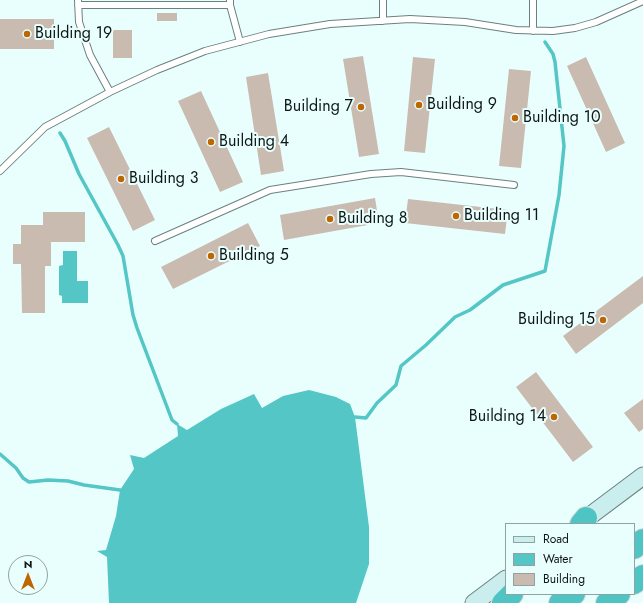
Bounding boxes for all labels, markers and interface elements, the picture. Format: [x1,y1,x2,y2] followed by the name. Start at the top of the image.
[35,24,112,44] place label: Building 19
[22,29,32,39] marker: Building 19
[427,95,497,115] place label: Building 9
[284,97,353,117] place label: Building 7
[414,100,424,110] marker: Building 9
[356,102,366,112] marker: Building 7
[523,108,601,128] place label: Building 10
[510,113,520,123] marker: Building 10
[219,132,289,152] place label: Building 4
[206,137,216,147] marker: Building 4
[129,169,199,189] place label: Building 3
[116,174,126,184] marker: Building 3
[464,206,539,226] place label: Building 11
[338,209,408,229] place label: Building 8
[451,211,461,221] marker: Building 11
[325,214,335,224] marker: Building 8
[219,246,289,266] place label: Building 5
[206,251,216,261] marker: Building 5
[518,310,595,330] place label: Building 15
[598,315,608,325] marker: Building 15
[469,407,546,427] place label: Building 14
[549,412,559,422] marker: Building 14
[505,523,635,595] legend
[543,530,569,548] text: Road
[543,550,573,568] text: Water
[8,555,48,595] north arrow
[24,556,32,572] text: N
[543,570,585,588] text: Building

